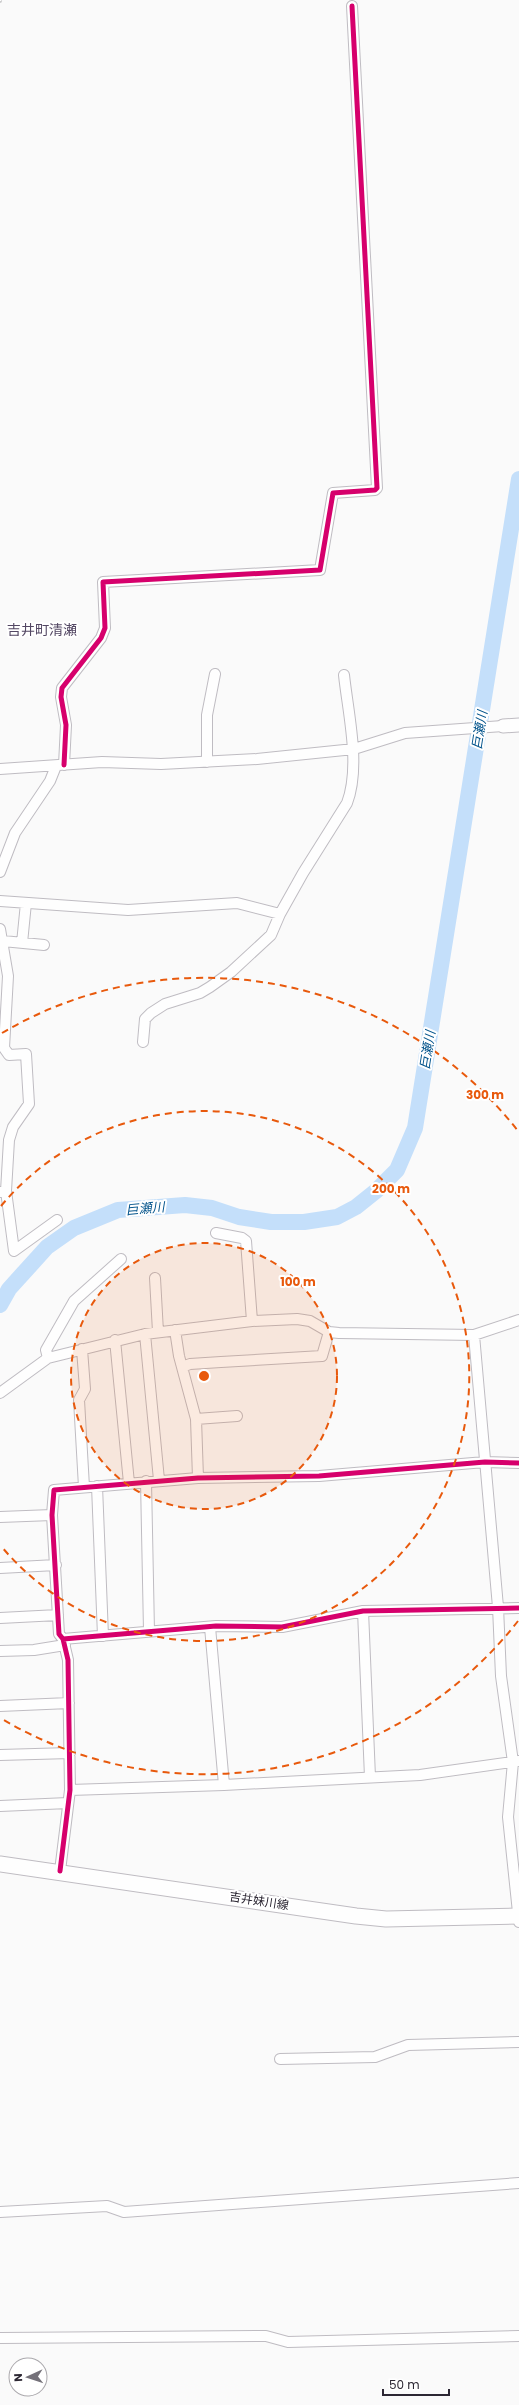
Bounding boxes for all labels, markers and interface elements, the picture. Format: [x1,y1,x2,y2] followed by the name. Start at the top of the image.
[7,620,77,640] district label: 吉井町清瀬
[467,707,492,751] water label: 巨瀬川
[415,1027,440,1071] water label: 巨瀬川
[466,1086,504,1103] text: 300 m
[372,1180,410,1197] text: 200 m
[125,1197,167,1220] water label: 巨瀬川
[280,1273,316,1290] text: 100 m
[197,1369,211,1383] centre of rings
[228,1887,290,1914] street label: 吉井妹川線
[8,2357,48,2397] north arrow
[383,2371,449,2397] scale bar
[10,2373,26,2382] text: N
[389,2376,420,2393] text: 50 m

